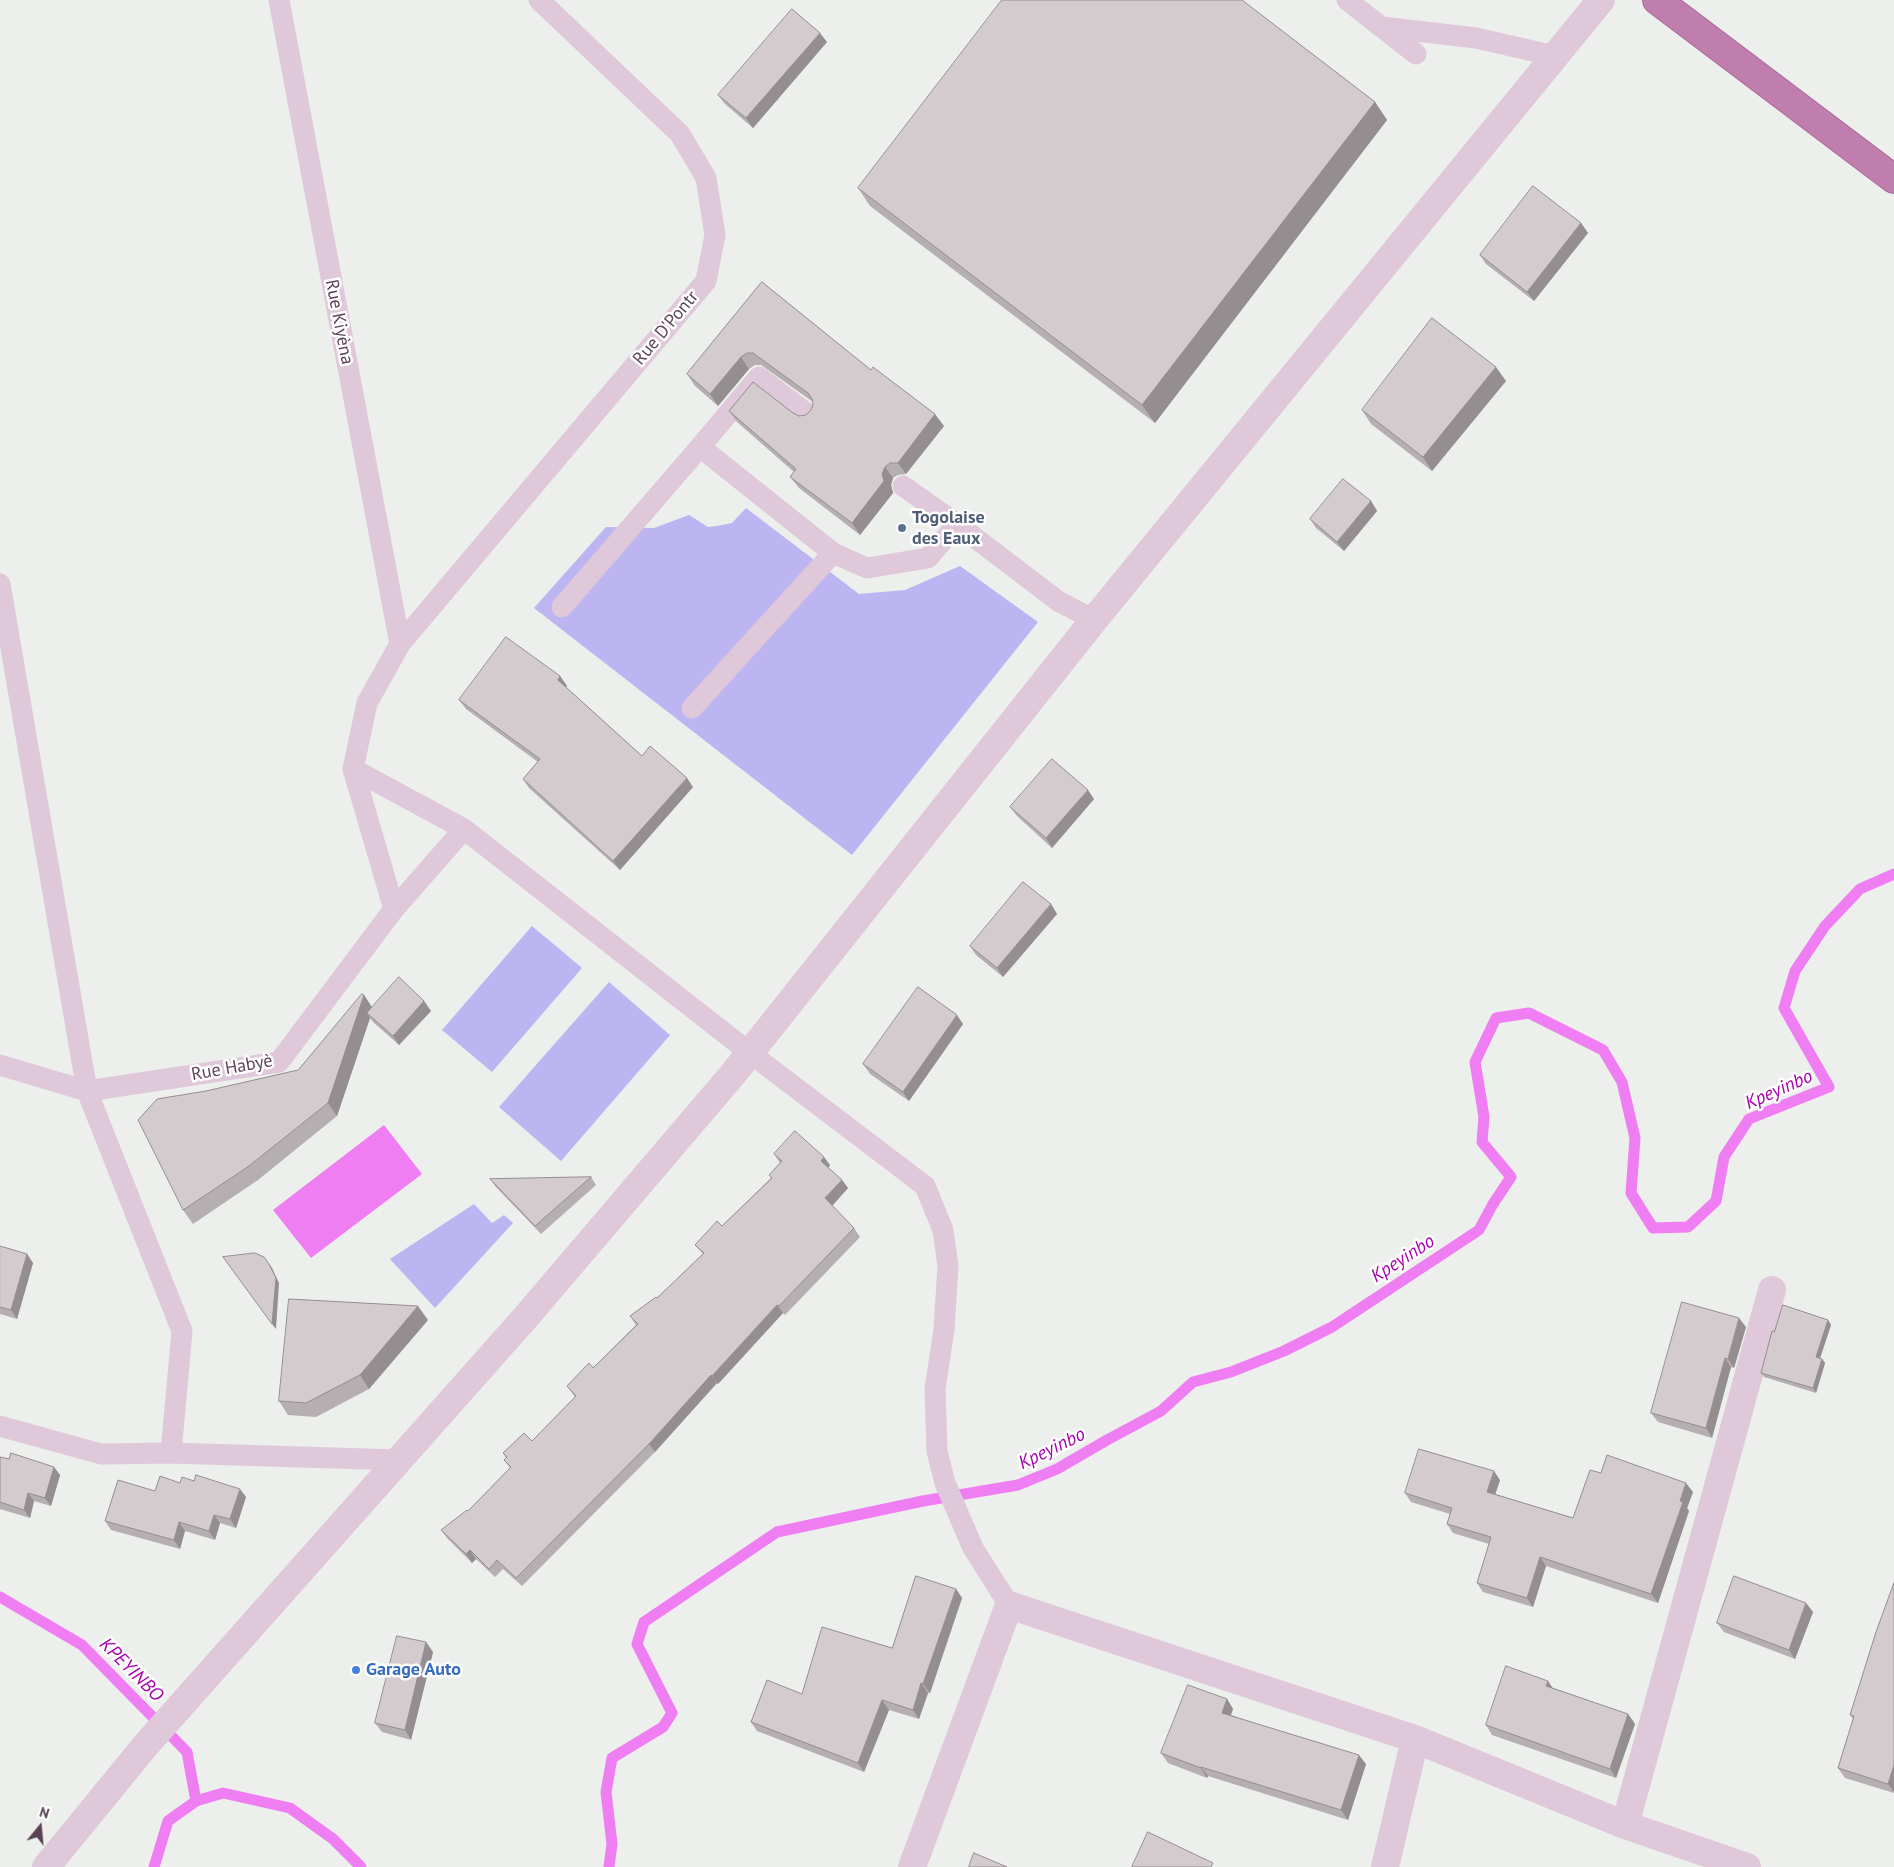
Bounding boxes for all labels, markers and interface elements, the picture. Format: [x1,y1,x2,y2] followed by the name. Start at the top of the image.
[320,278,358,366] street label: Rue Kiyèna
[629,286,703,370] street label: Rue D'Pontr
[912,507,985,550] place label: Togolaise des Eaux
[896,522,908,534] marker: Togolaise des Eaux
[190,1050,274,1086] street label: Rue Habyè
[1742,1065,1816,1115] water label: Kpeyinbo
[1367,1230,1439,1288] water label: Kpeyinbo
[1015,1423,1089,1475] water label: Kpeyinbo
[94,1633,168,1707] water label: KPEYINBO
[366,1659,461,1681] place label: Garage Auto
[350,1664,362,1676] marker: Garage Auto
[15,1802,65,1852] north arrow
[37,1803,51,1823] text: N

